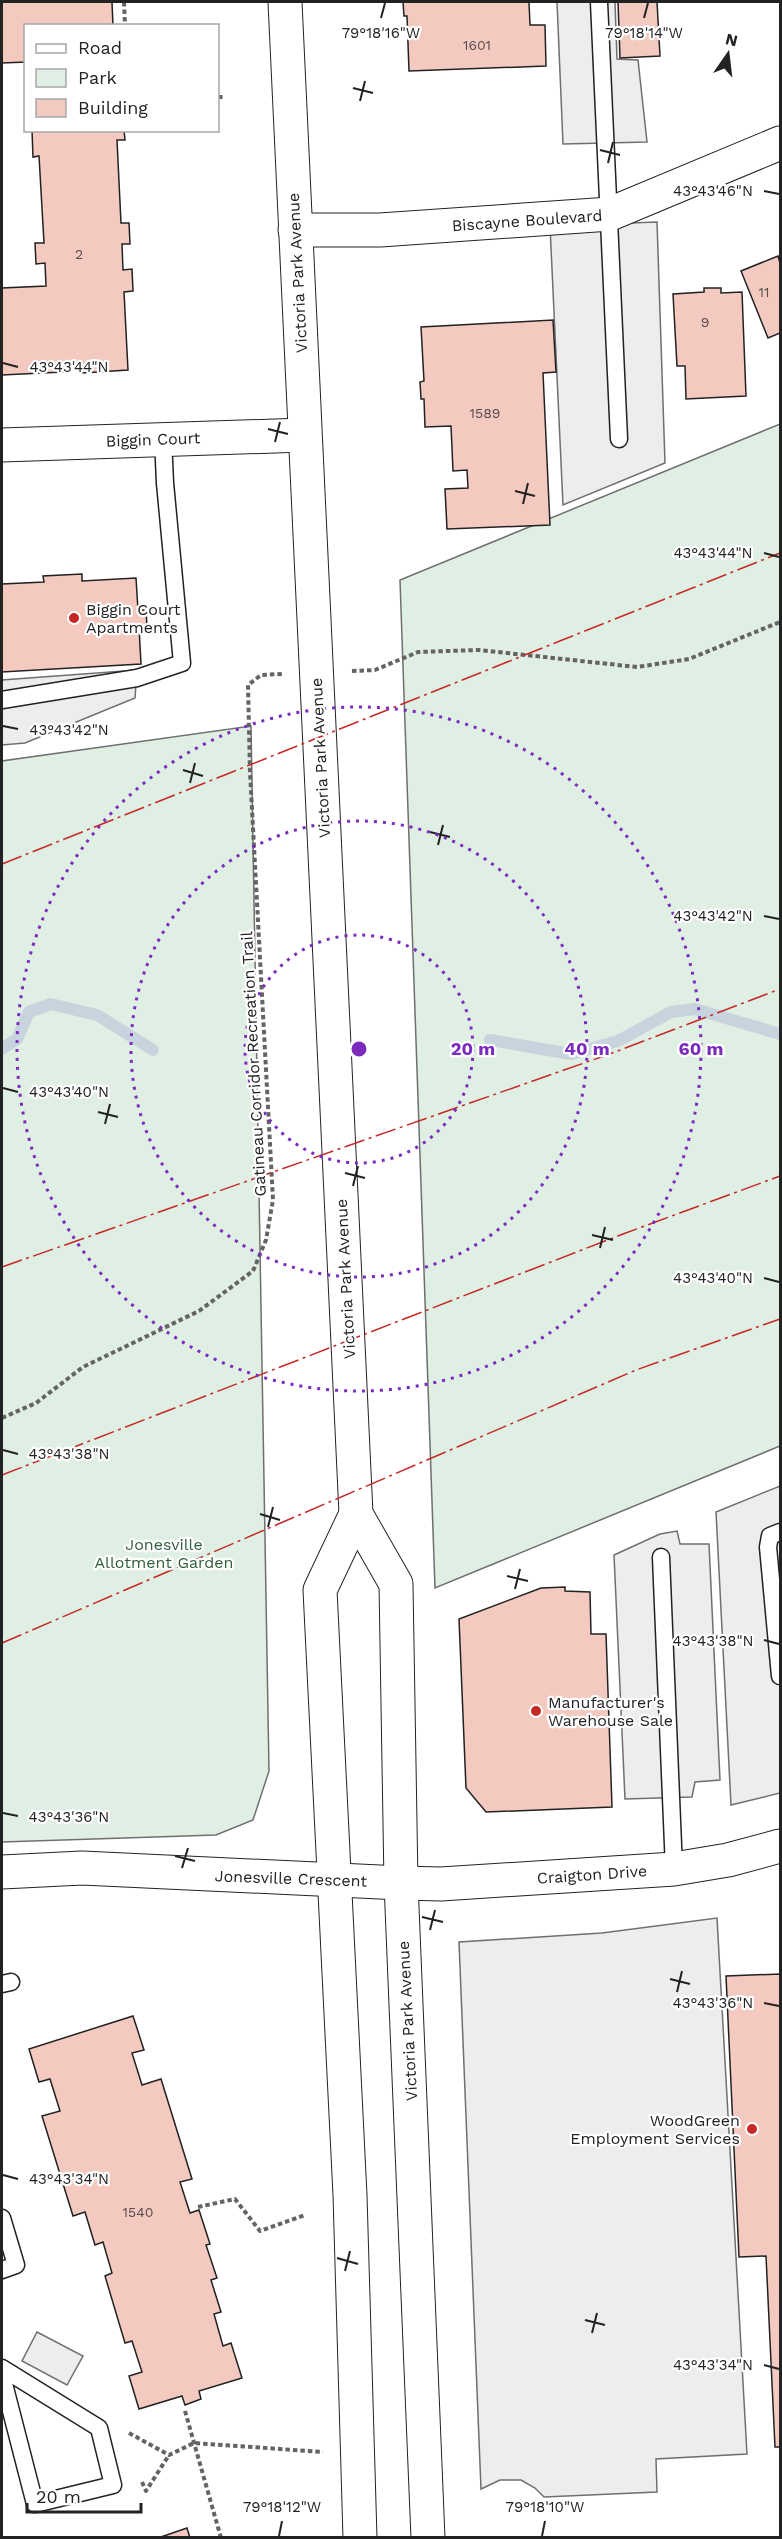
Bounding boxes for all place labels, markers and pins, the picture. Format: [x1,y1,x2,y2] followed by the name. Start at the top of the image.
[86,600,181,637] place label: Biggin Court Apartments
[67,611,81,625] marker: Biggin Court Apartments
[349,1039,369,1059] centre of rings
[548,1693,673,1730] place label: Manufacturer's Warehouse Sale
[529,1704,543,1718] marker: Manufacturer's Warehouse Sale
[570,2111,740,2148] place label: WoodGreen Employment Services
[745,2122,759,2136] marker: WoodGreen Employment Services

